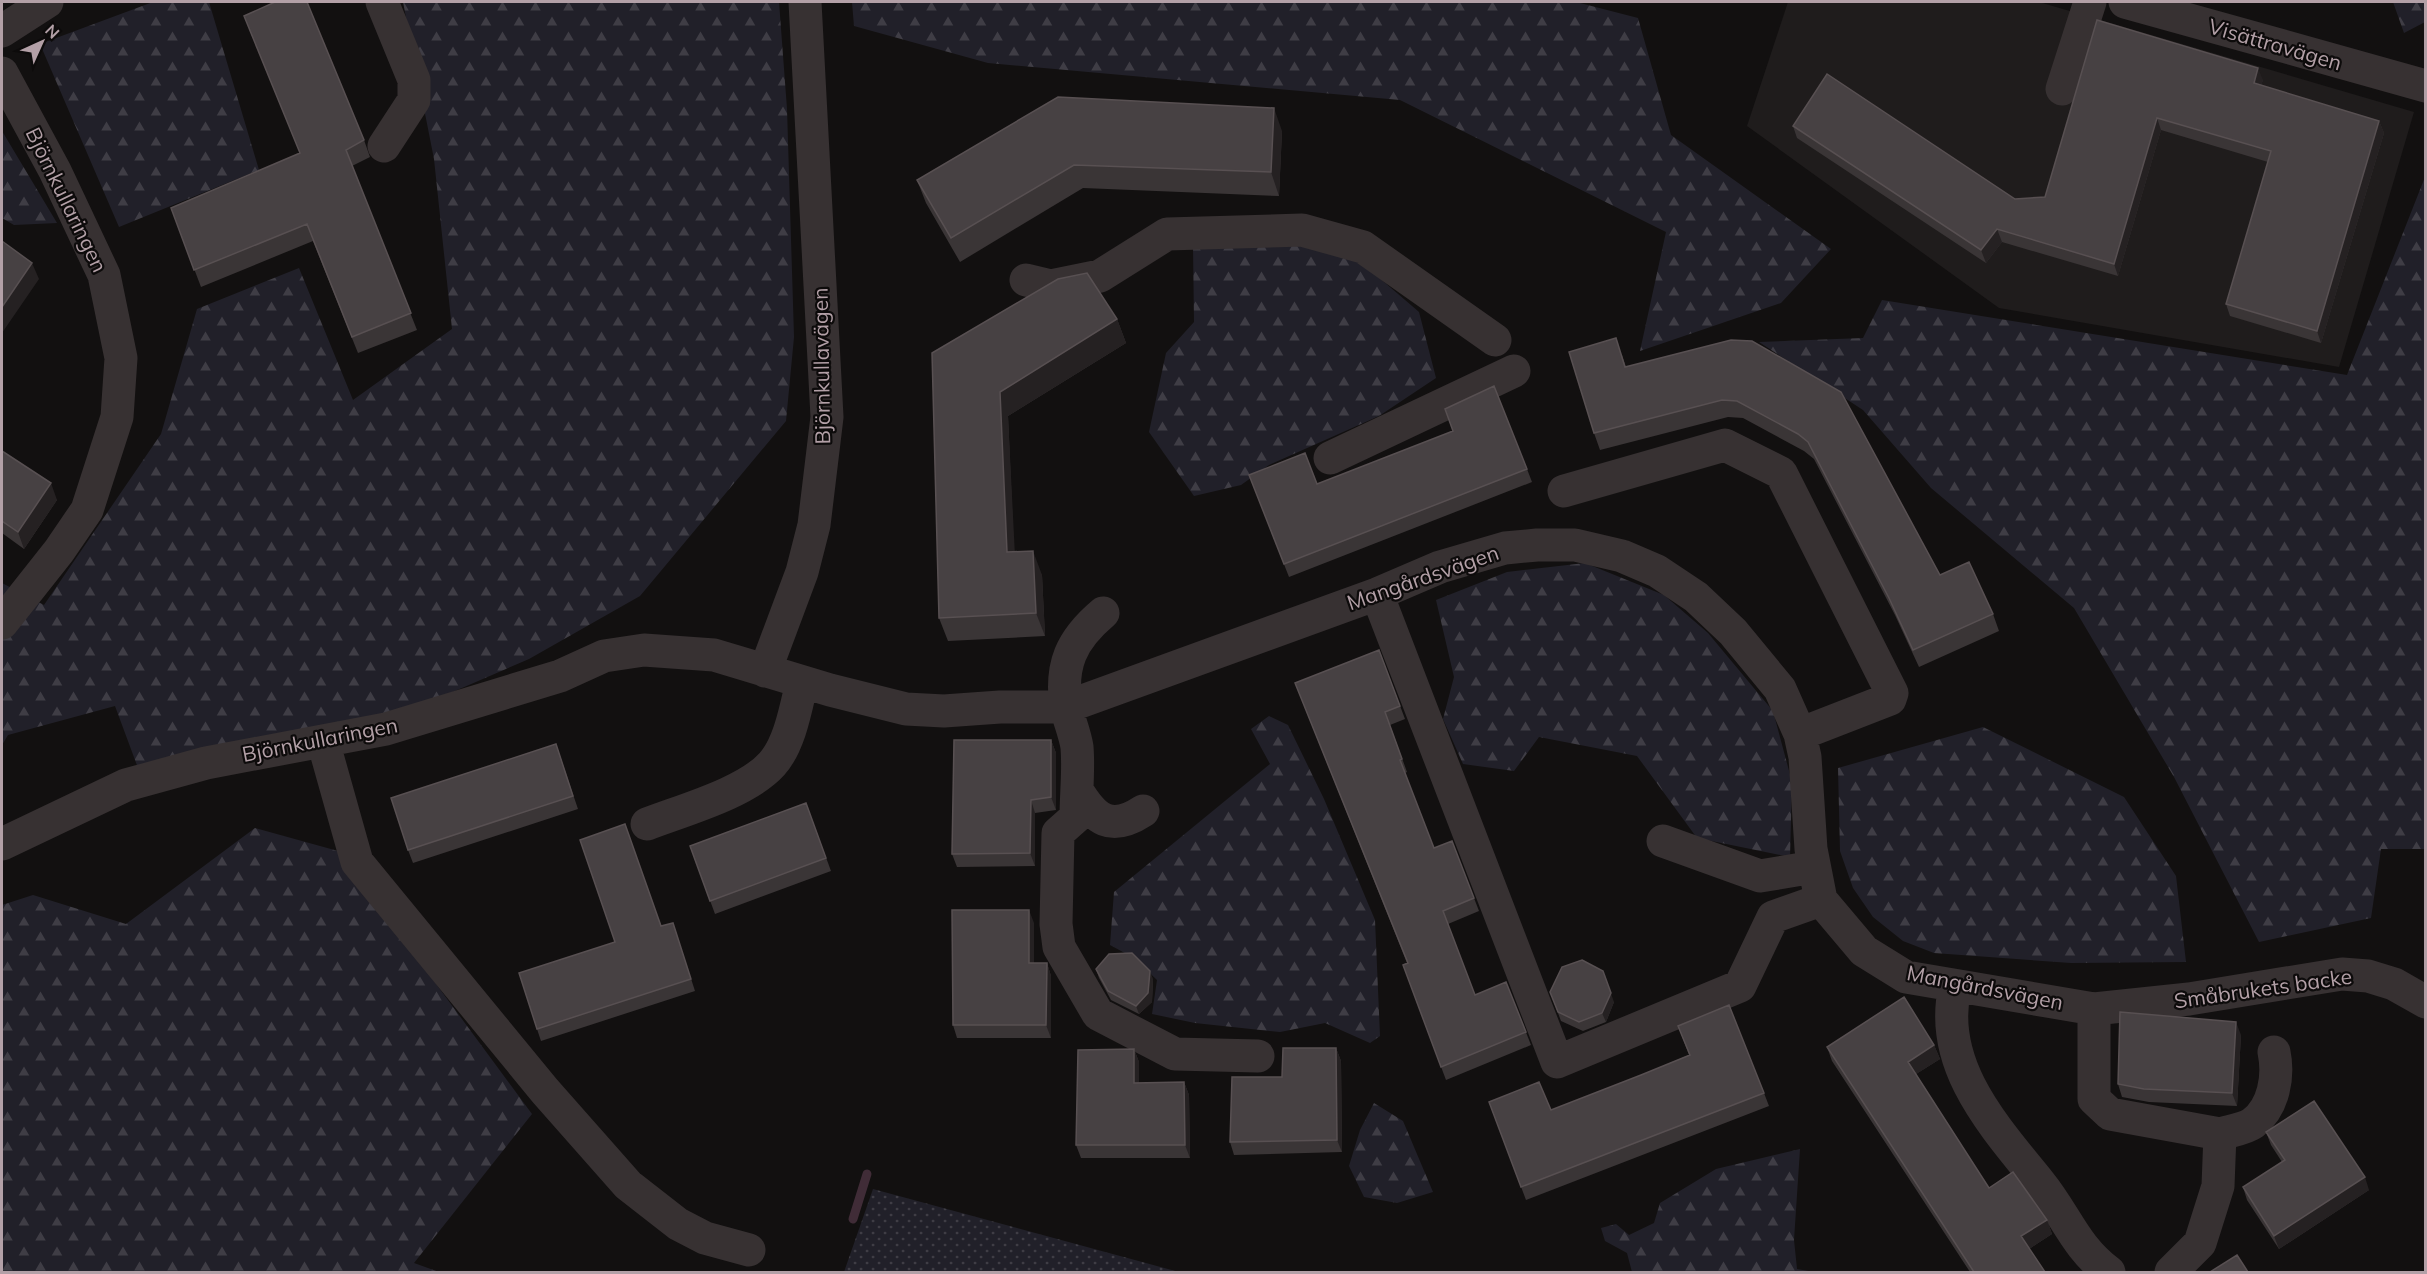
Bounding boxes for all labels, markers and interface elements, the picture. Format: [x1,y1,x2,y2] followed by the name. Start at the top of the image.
[12,12,72,72] north arrow
[2206,13,2345,75] street label: Visättravägen
[41,20,64,43] text: N
[21,123,113,276] street label: Björnkullaringen
[807,287,835,445] street label: Björnkullavägen
[1343,539,1502,615] street label: Mangårdsvägen
[240,711,400,767] street label: Björnkullaringen
[1905,959,2066,1015] street label: Mangårdsvägen
[2172,963,2353,1013] street label: Småbrukets backe

